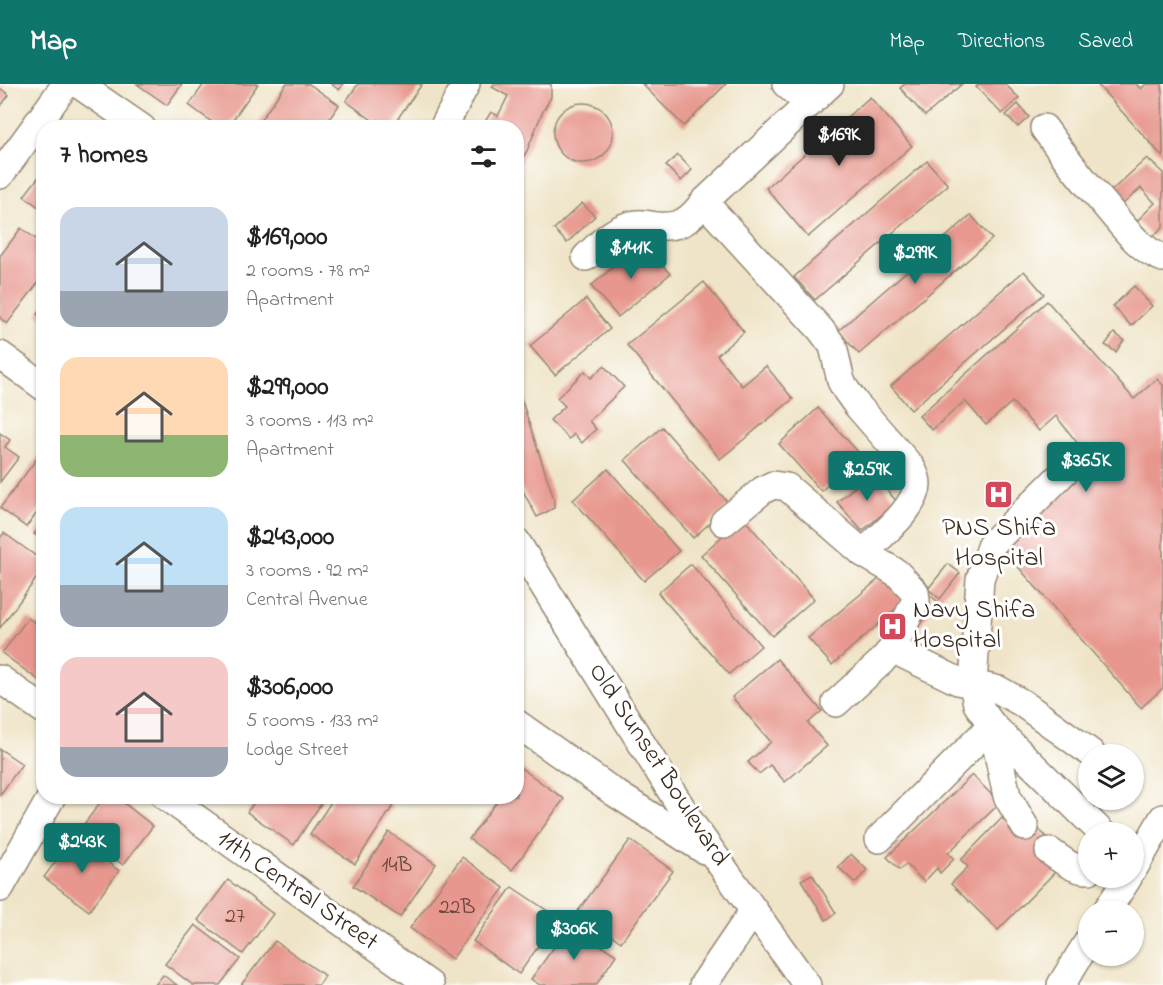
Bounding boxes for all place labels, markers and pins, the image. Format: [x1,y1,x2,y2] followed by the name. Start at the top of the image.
[797,116,881,167] pin: $169K
[589,229,673,280] pin: $141K
[873,234,957,285] pin: $299K
[1044,442,1128,493] pin: $365K
[825,451,909,502] pin: $259K
[983,479,1015,511] hospital icon: PNS Shifa Hospital
[942,510,1056,578] place label: PNS Shifa Hospital
[913,592,1035,660] place label: Navy Shifa Hospital
[876,610,908,642] hospital icon: Navy Shifa Hospital
[40,823,124,874] pin: $243K
[532,910,616,961] pin: $306K

